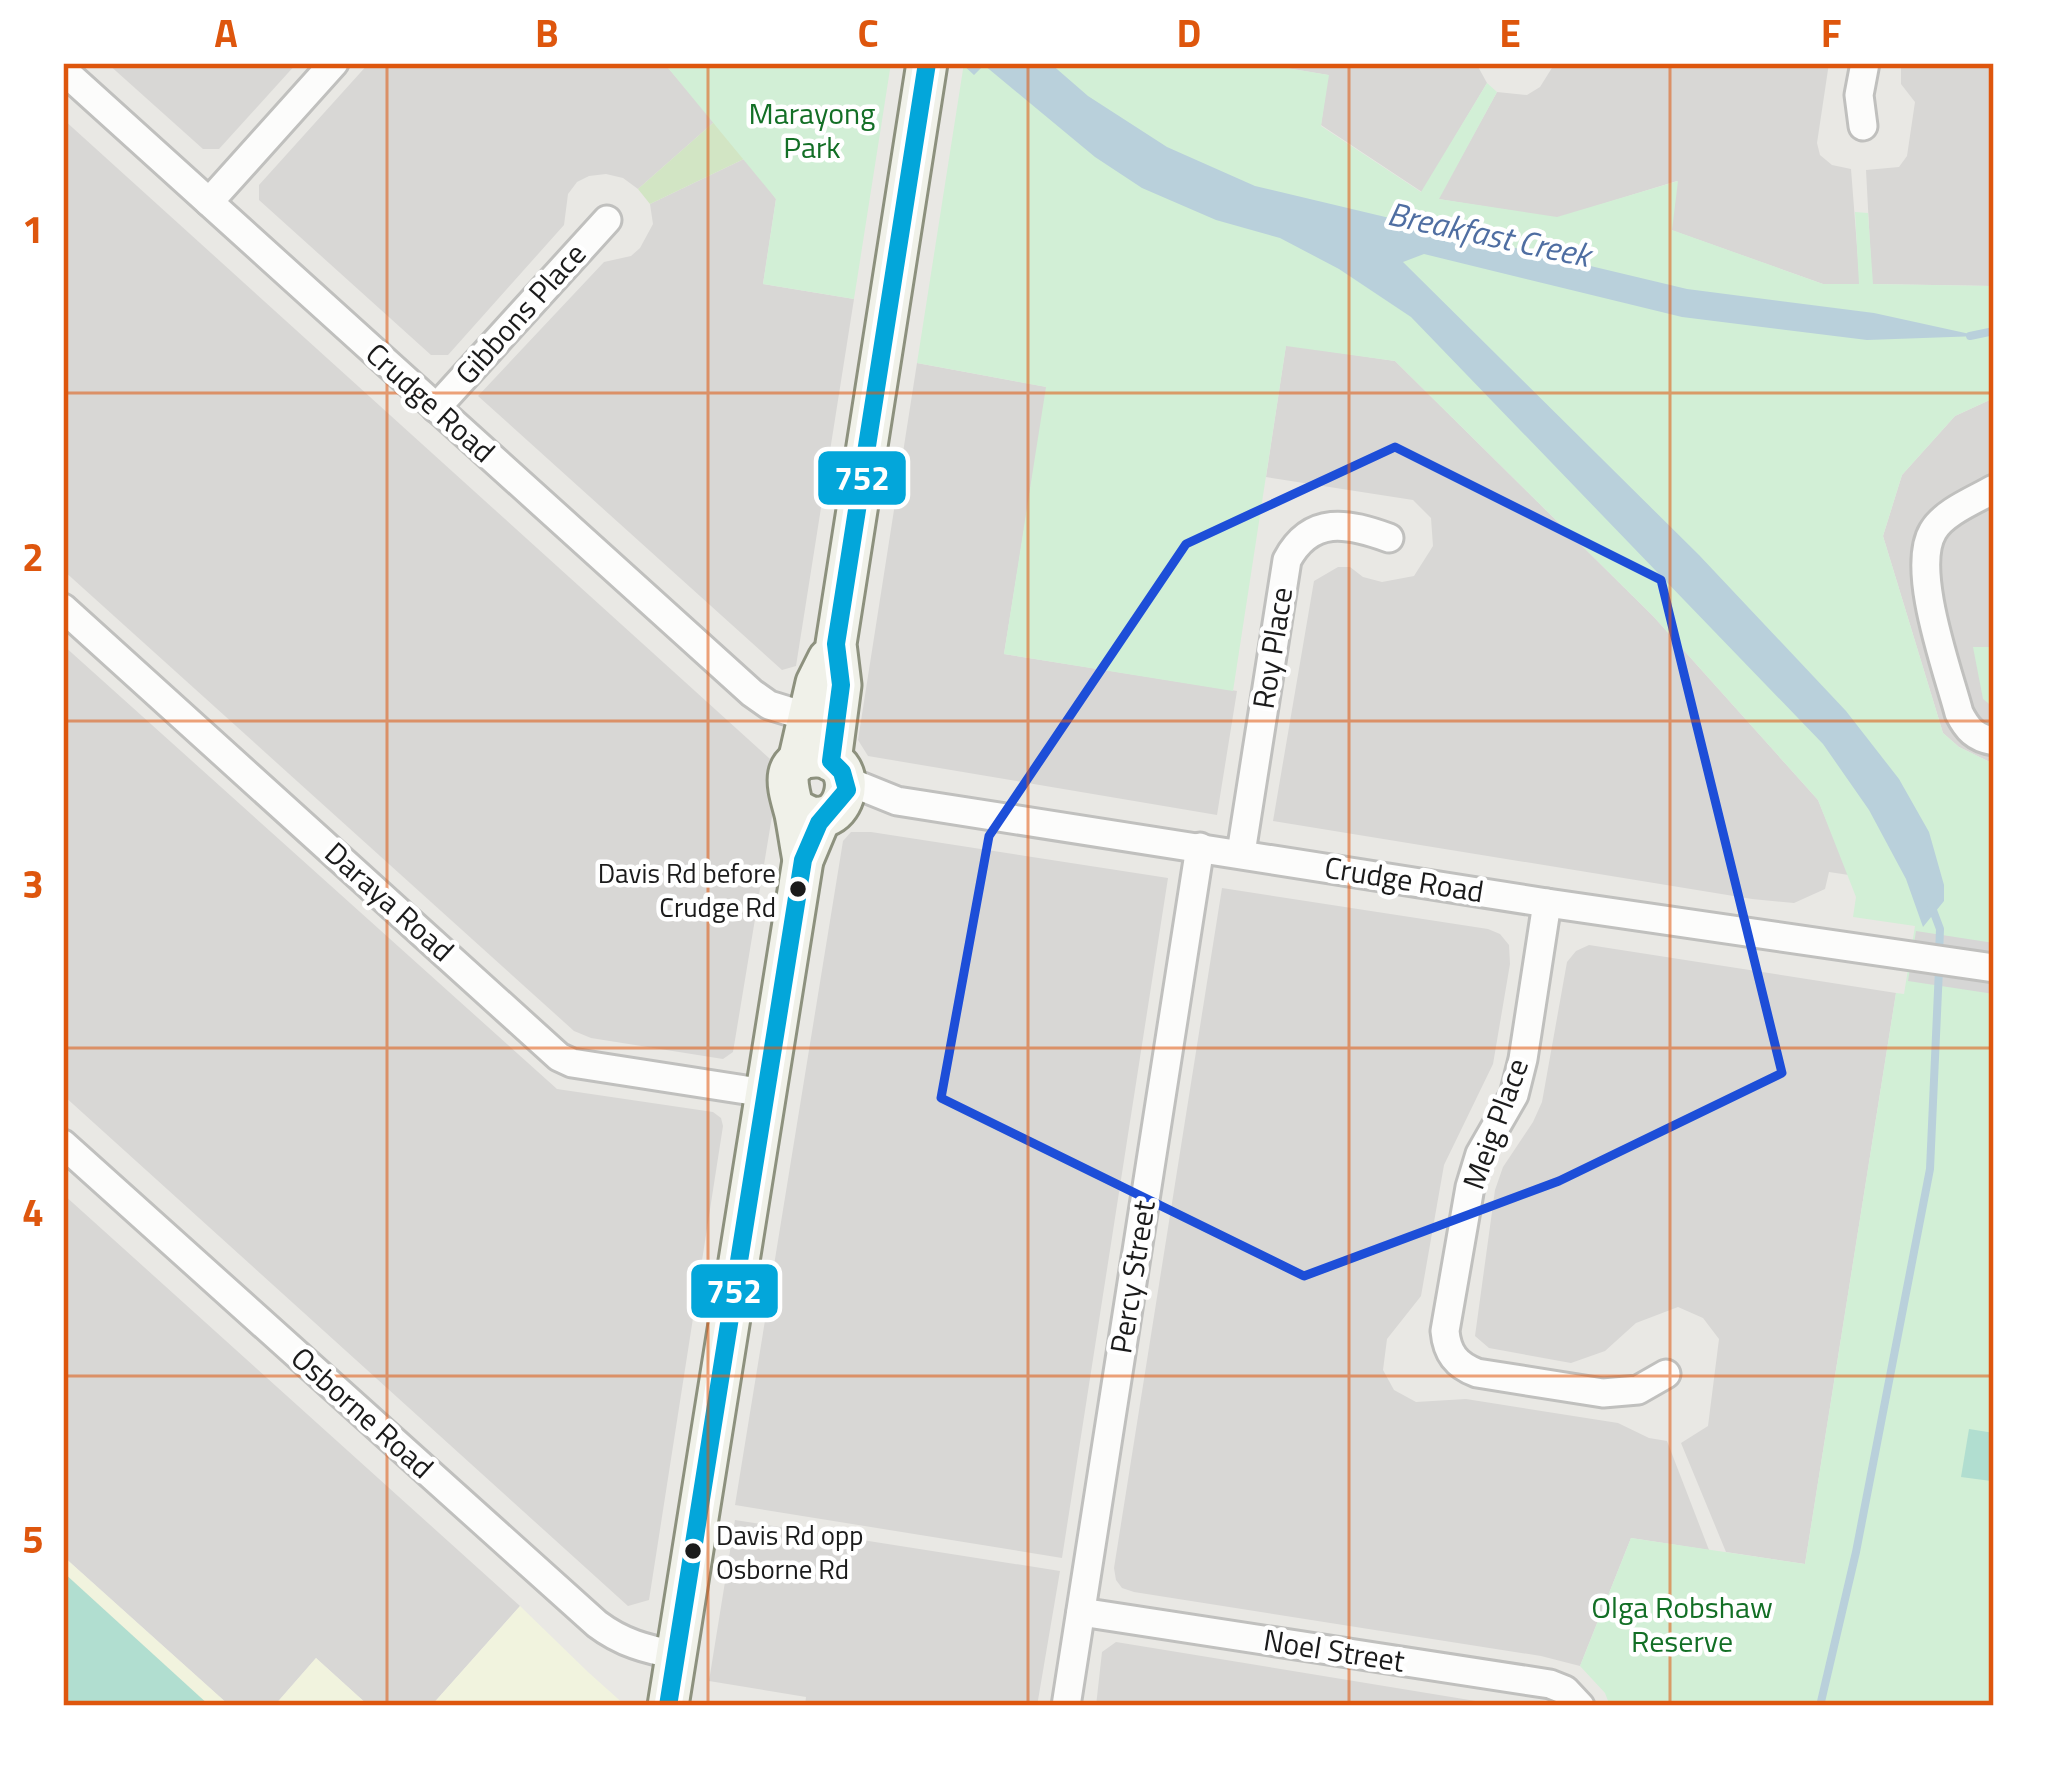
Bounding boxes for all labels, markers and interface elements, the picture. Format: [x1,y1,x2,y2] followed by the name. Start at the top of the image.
[214,3,238,62] text: A
[535,3,559,62] text: B
[857,3,879,62] text: C
[1177,3,1201,62] text: D
[1499,3,1521,62] text: E
[1821,3,1841,62] text: F
[748,90,876,170] park label: Marayong Park
[1383,188,1598,281] water label: Breakfast Creek
[22,199,44,258] text: 1
[444,232,597,394] street label: Gibbons Place
[356,331,506,473] street label: Crudge Road
[816,449,908,507] line badge: 752
[834,453,890,503] text: 752
[22,527,44,586] text: 2
[1240,584,1304,712] street label: Roy Place
[315,830,465,972] street label: Daraya Road
[1321,844,1487,914] street label: Crudge Road
[598,852,776,927] place label: Davis Rd before Crudge Rd
[22,854,44,913] text: 3
[787,878,809,900] marker: Davis Rd before Crudge Rd
[1450,1052,1540,1196] street label: Meig Place
[22,1182,44,1241] text: 4
[1097,1197,1167,1357] street label: Percy Street
[689,1262,780,1320] line badge: 752
[706,1266,762,1316] text: 752
[281,1335,444,1489] street label: Osborne Road
[22,1509,44,1568] text: 5
[716,1514,864,1589] place label: Davis Rd opp Osborne Rd
[682,1540,704,1562] marker: Davis Rd opp Osborne Rd
[1591,1584,1773,1664] park label: Olga Robshaw Reserve
[1260,1616,1408,1684] street label: Noel Street

